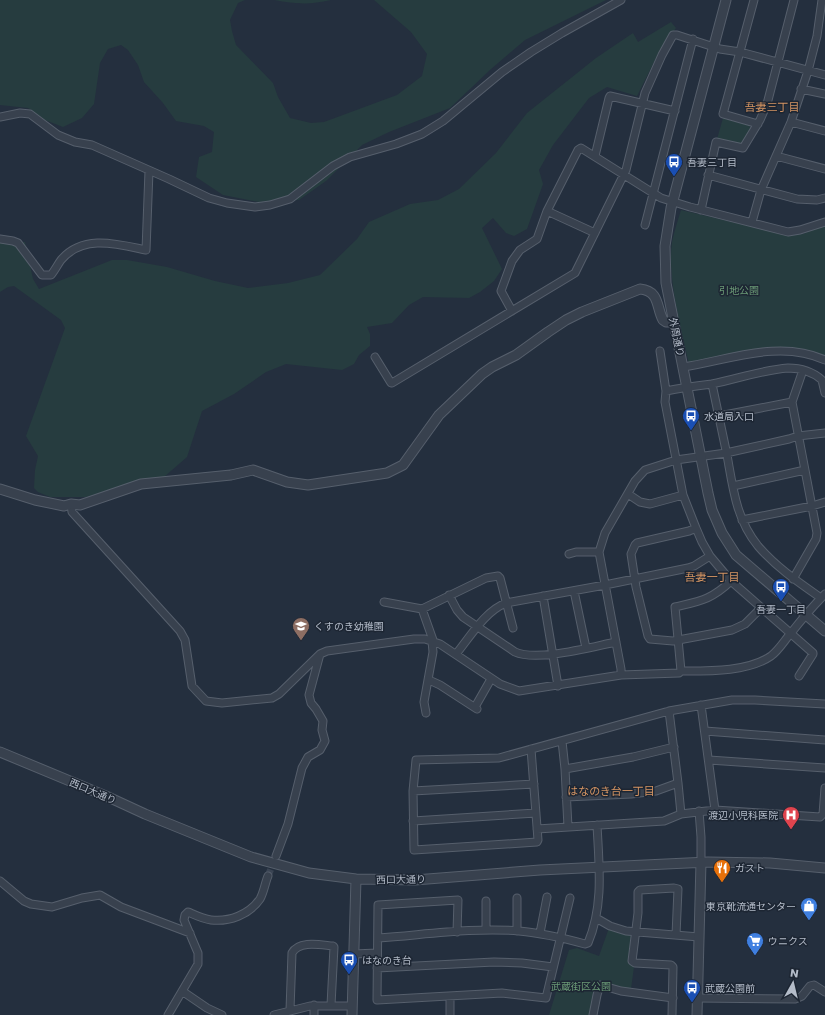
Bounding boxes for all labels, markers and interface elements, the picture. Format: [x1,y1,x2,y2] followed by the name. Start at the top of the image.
[745,99,800,115] district label: 吾妻三丁目
[664,152,684,177] bus stop icon: 吾妻三丁目
[687,155,737,170] place label: 吾妻三丁目
[719,283,759,298] park label: 引地公園
[665,316,688,358] street label: 外周通り
[681,406,701,431] bus stop icon: 水道局入口
[704,409,754,424] place label: 水道局入口
[685,569,740,585] district label: 吾妻一丁目
[771,577,791,602] bus stop icon: 吾妻一丁目
[756,602,806,617] place label: 吾妻一丁目
[291,616,311,641] school or university icon: くすのき幼稚園
[314,619,384,634] place label: くすのき幼稚園
[67,775,119,808] street label: 西口大通り
[567,783,655,799] district label: はなのき台一丁目
[781,805,801,830] hospital icon: 渡辺小児科医院
[708,808,778,823] place label: 渡辺小児科医院
[712,858,732,883] restaurant icon: ガスト
[735,861,765,876] place label: ガスト
[376,872,426,887] street label: 西口大通り
[799,896,819,921] shop icon: 東京靴流通センター
[706,899,796,914] place label: 東京靴流通センター
[745,931,765,956] supermarket icon: ウニクス
[768,934,808,949] place label: ウニクス
[339,950,359,975] bus stop icon: はなのき台
[362,953,412,968] place label: はなのき台
[773,963,813,1003] north arrow
[789,965,800,982] text: N
[682,978,702,1003] bus stop icon: 武蔵公園前
[551,979,611,994] park label: 武蔵街区公園
[705,981,755,996] place label: 武蔵公園前

